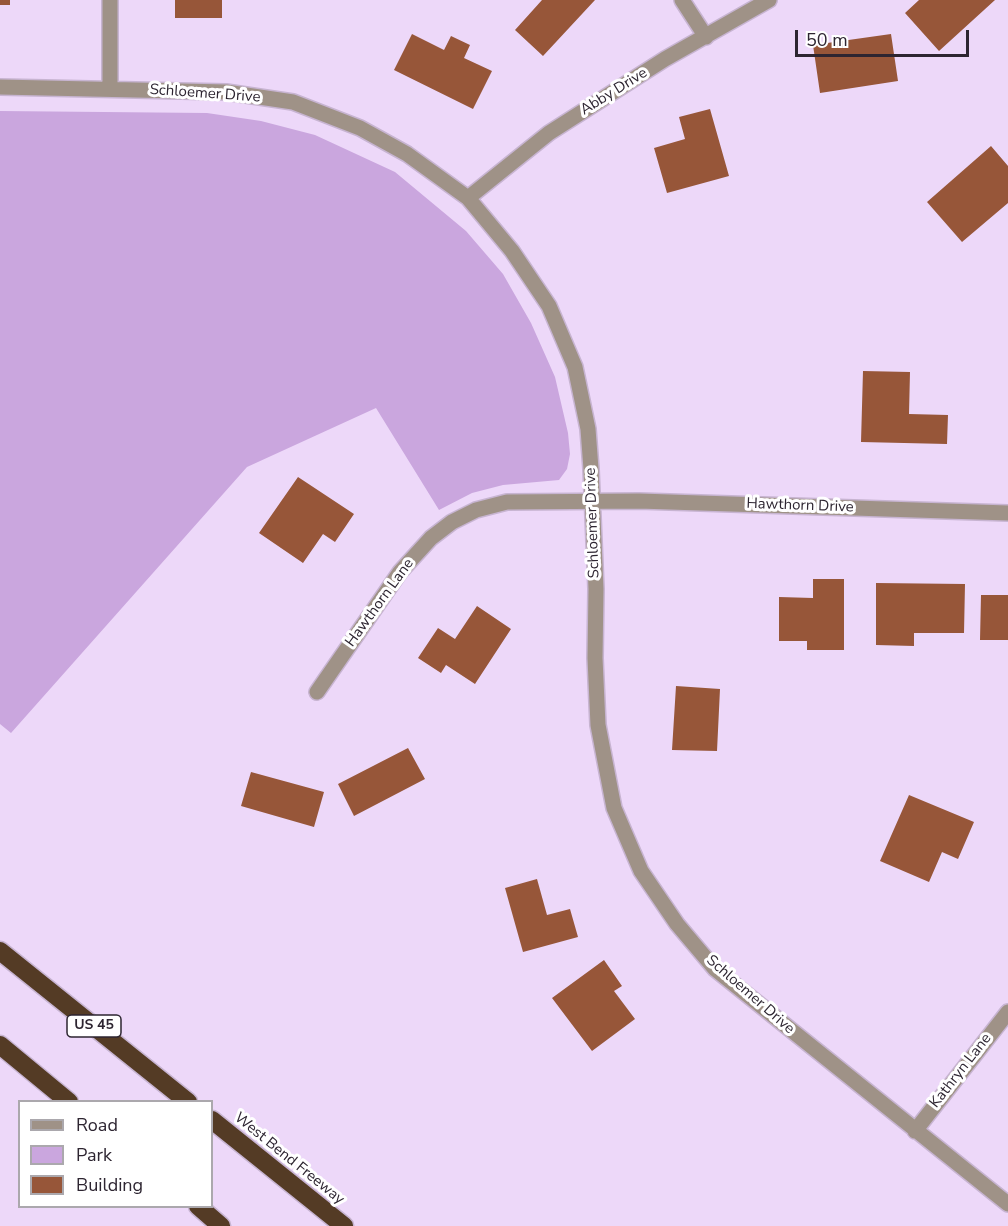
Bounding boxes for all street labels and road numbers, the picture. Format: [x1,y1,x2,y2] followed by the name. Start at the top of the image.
[577,64,651,120] street label: Abby Drive
[149,81,261,107] street label: Schloemer Drive
[582,467,604,579] street label: Schloemer Drive
[746,495,854,517] street label: Hawthorn Drive
[342,555,418,651] street label: Hawthorn Lane
[702,952,798,1038] street label: Schloemer Drive
[67,1015,121,1037] road number: US 45
[926,1030,996,1112] street label: Kathryn Lane
[230,1109,348,1209] street label: West Bend Freeway

